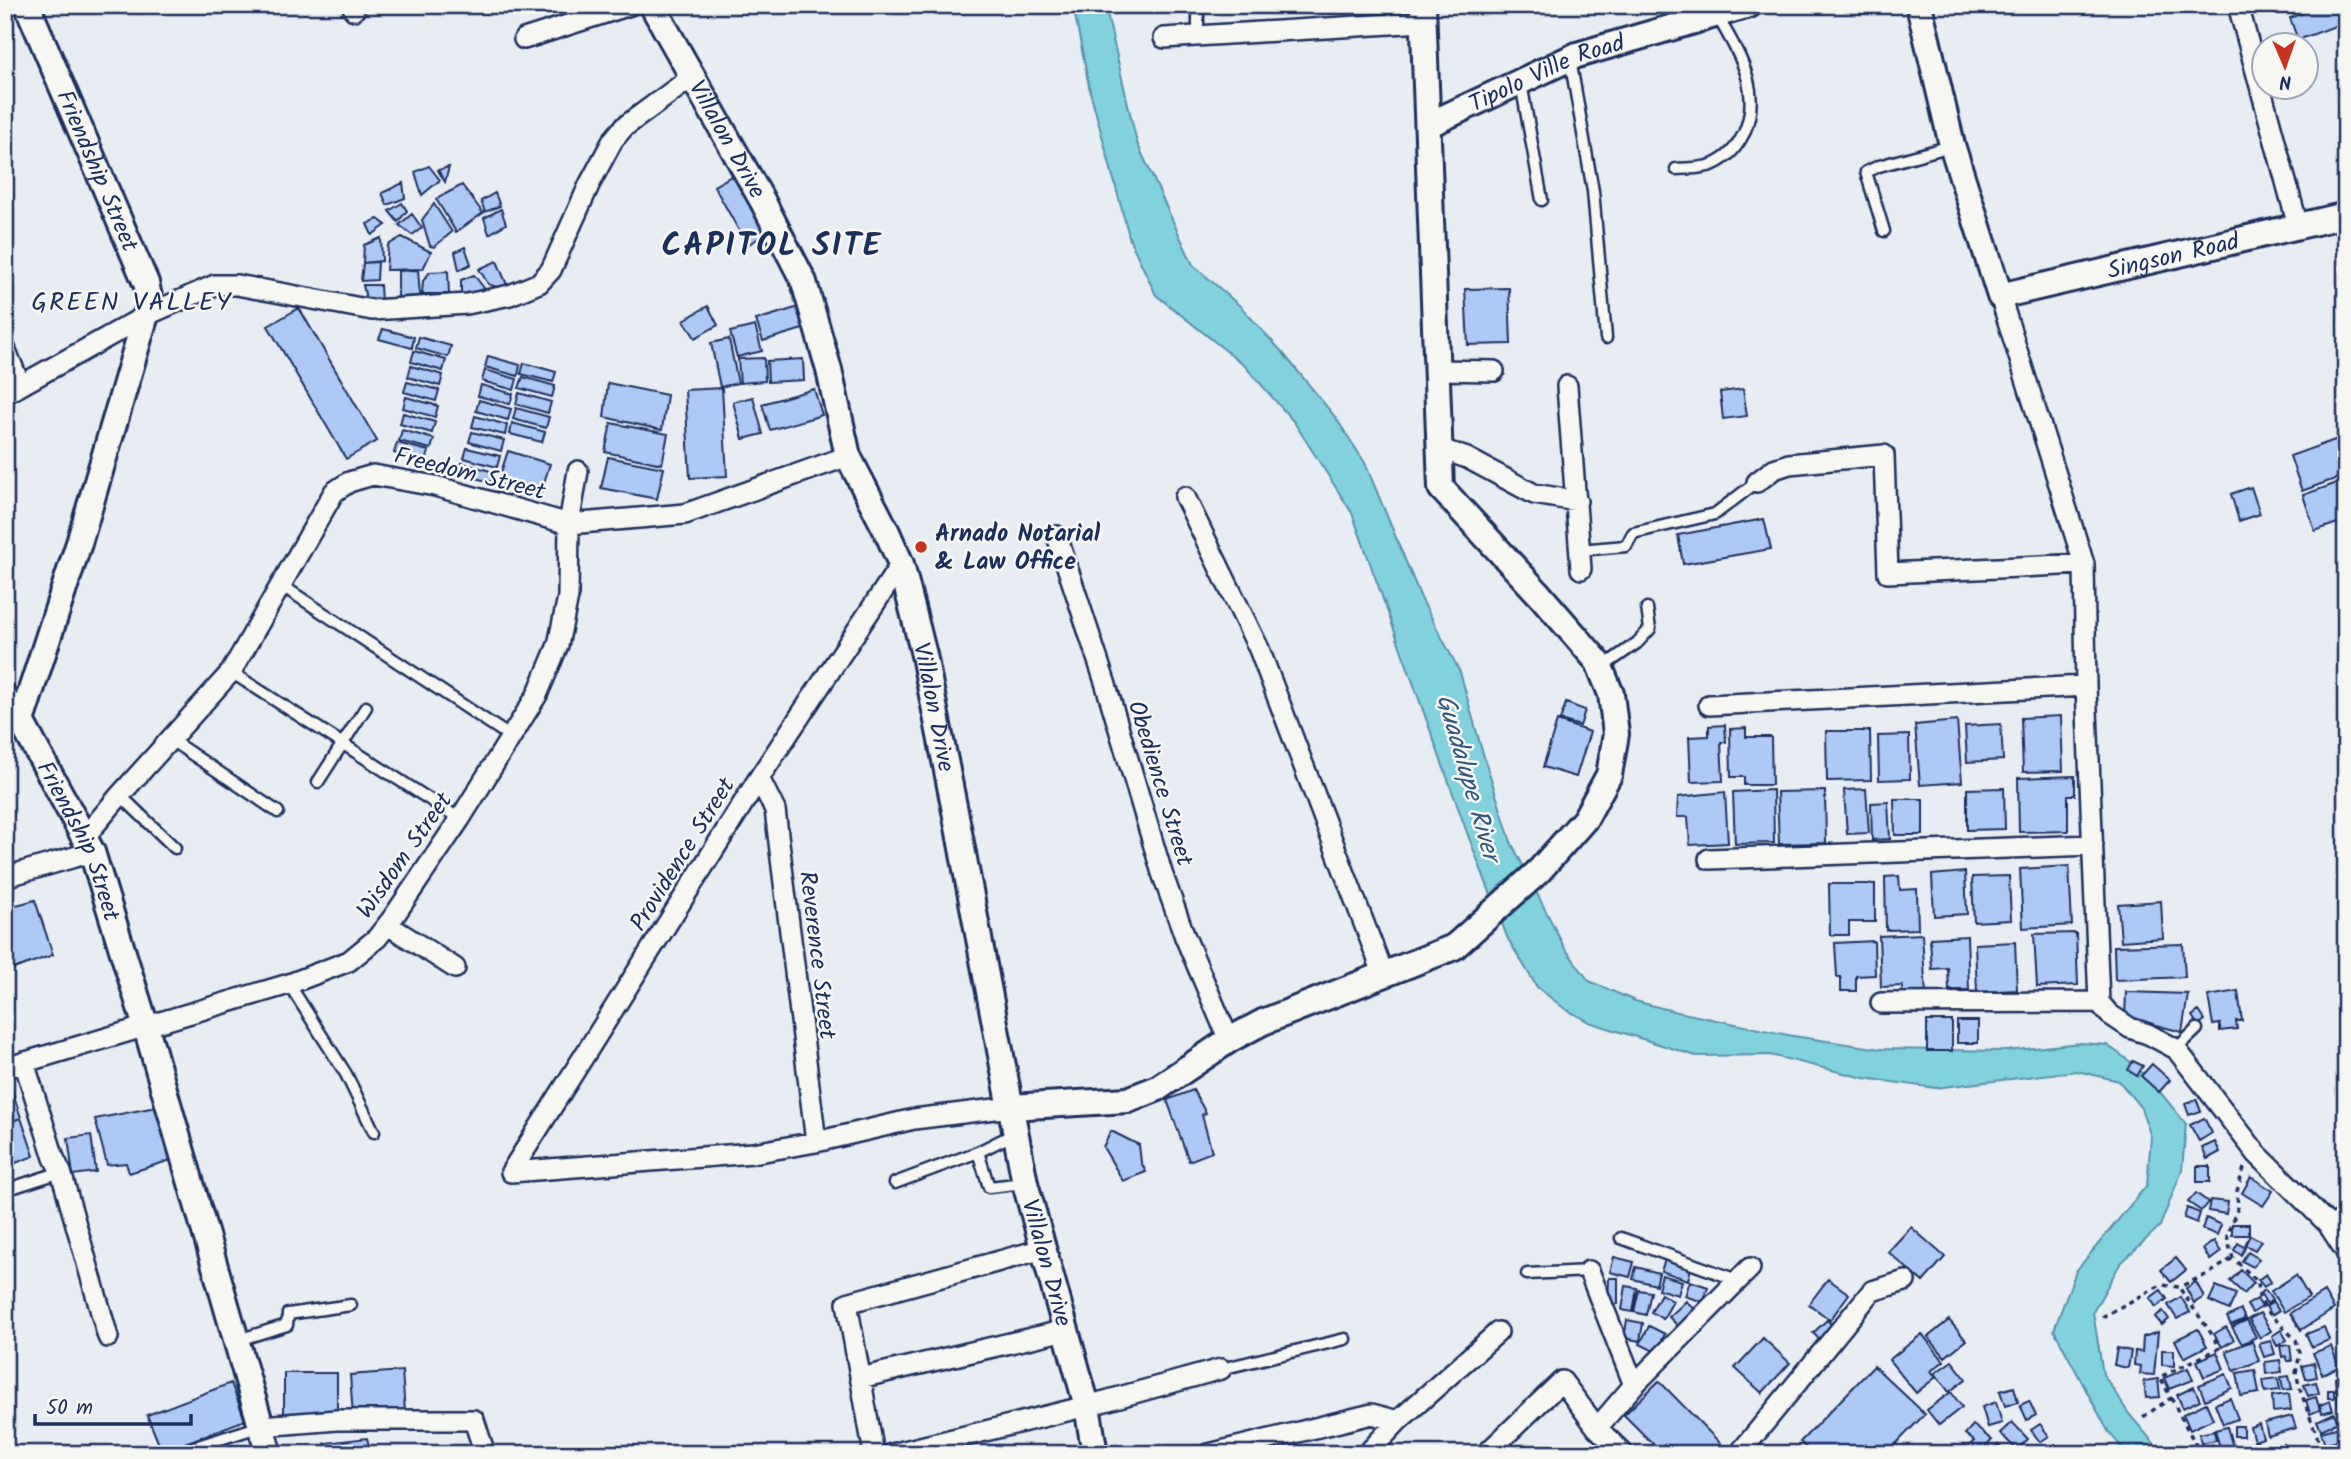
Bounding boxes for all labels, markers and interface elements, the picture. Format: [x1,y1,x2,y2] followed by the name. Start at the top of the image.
[1463,24,1630,124] street label: Tipolo Ville Road
[2250,32,2320,102] north arrow
[2279,66,2292,96] text: N
[677,73,776,207] street label: Villalon Drive
[45,84,149,259] street label: Friendship Street
[662,221,882,272] district label: CAPITOL SITE
[2104,222,2244,291] street label: Singson Road
[31,282,233,324] district label: GREEN VALLEY
[390,437,550,512] street label: Freedom Street
[935,515,1101,582] place label: Arnado Notarial & Law Office
[913,539,929,555] marker: Arnado Notarial & Law Office
[901,639,965,776] street label: Villalon Drive
[1423,689,1512,871] water label: Guadalupe River
[1116,696,1203,872] street label: Obedience Street
[25,754,130,927] street label: Friendship Street
[620,770,747,939] street label: Providence Street
[347,784,464,927] street label: Wisdom Street
[787,869,846,1042] street label: Reverence Street
[1009,1195,1082,1331] street label: Villalon Drive
[35,1382,191,1426] scale bar
[46,1392,93,1425] text: 50 m

